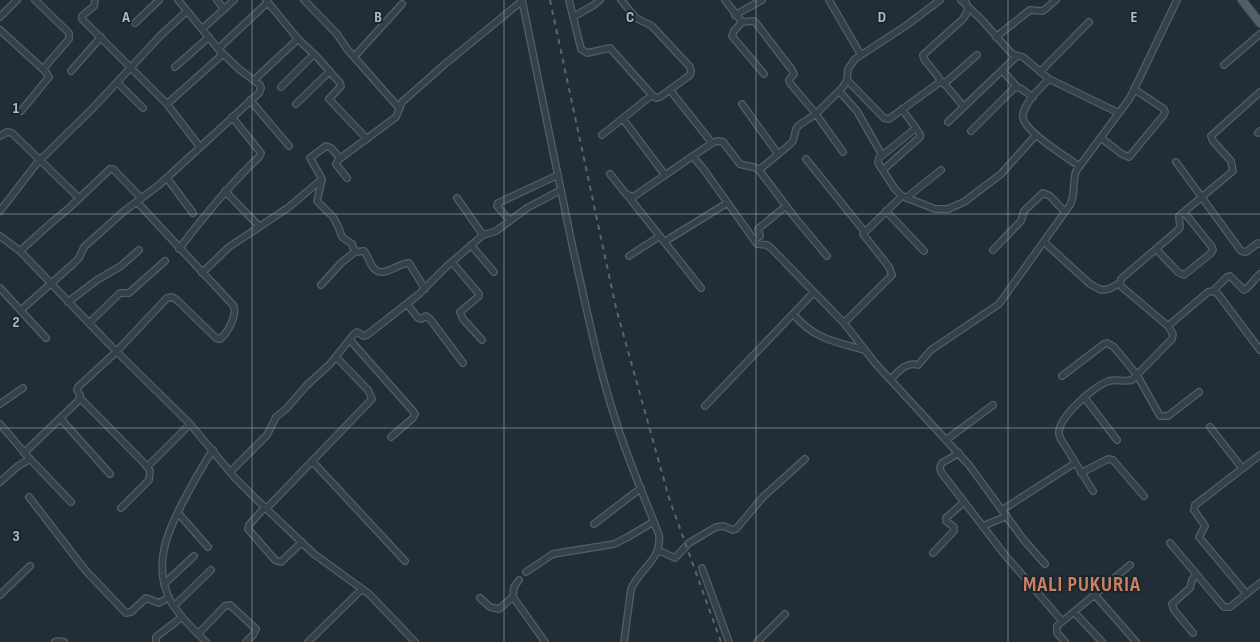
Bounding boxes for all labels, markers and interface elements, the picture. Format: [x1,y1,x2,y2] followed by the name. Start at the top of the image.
[121,8,130,27] text: A
[374,8,382,27] text: B
[626,8,634,27] text: C
[878,8,886,27] text: D
[1131,8,1138,27] text: E
[13,99,20,118] text: 1
[12,313,20,332] text: 2
[12,527,20,546] text: 3
[1023,572,1141,597] district label: MALI PUKURIA

